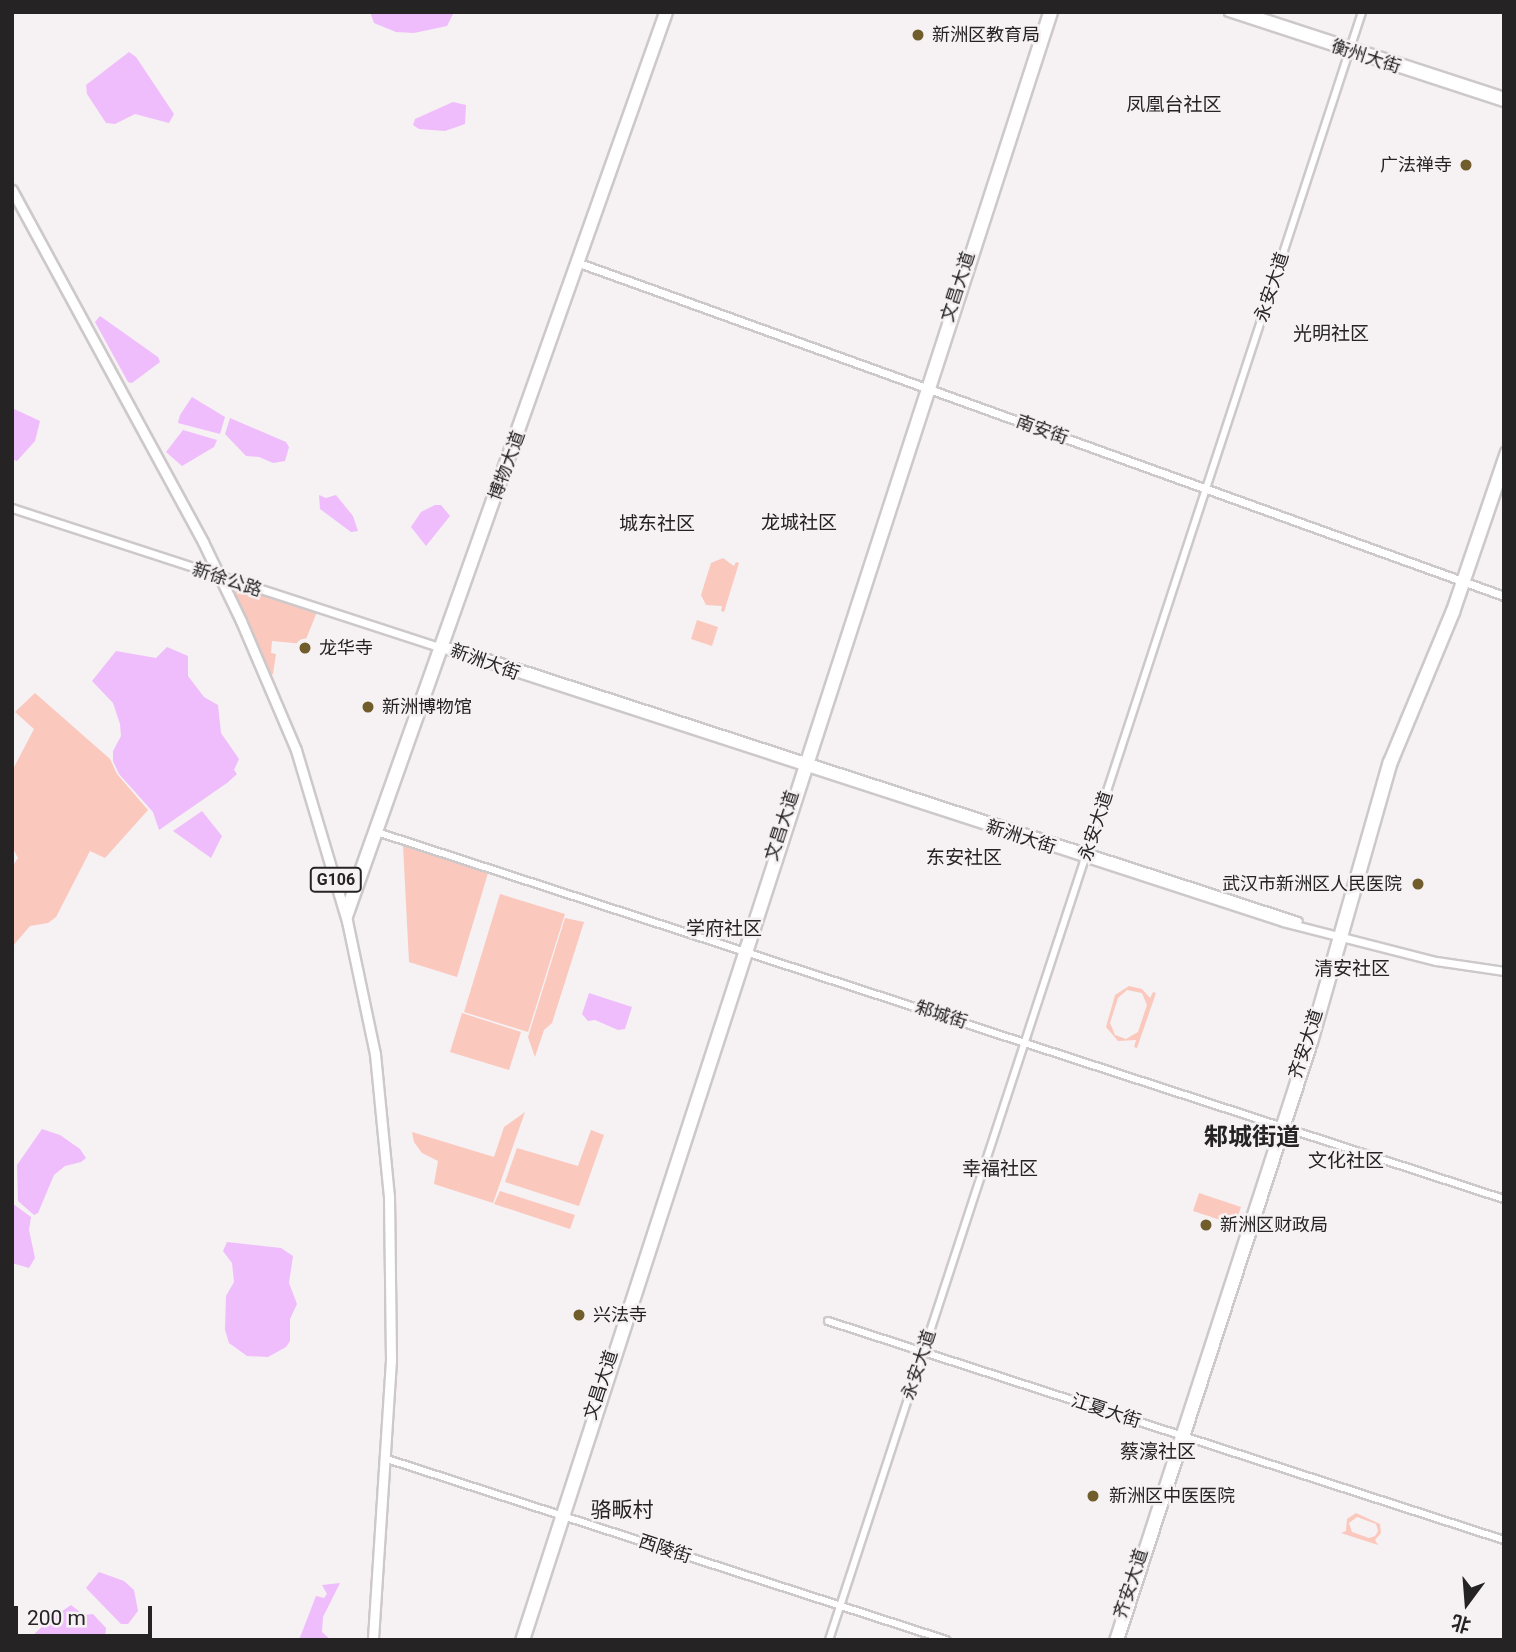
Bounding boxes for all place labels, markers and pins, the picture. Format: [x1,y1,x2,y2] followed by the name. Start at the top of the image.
[932,24,1040,46] place label: 新洲区教育局
[910,27,926,43] marker: 新洲区教育局
[1380,154,1452,176] place label: 广法禅寺
[1458,157,1474,173] marker: 广法禅寺
[319,637,373,659] place label: 龙华寺
[297,640,313,656] marker: 龙华寺
[382,696,472,718] place label: 新洲博物馆
[360,699,376,715] marker: 新洲博物馆
[1222,873,1402,895] place label: 武汉市新洲区人民医院
[1408,874,1428,894] marker: 武汉市新洲区人民医院
[1220,1214,1328,1236] place label: 新洲区财政局
[1198,1217,1214,1233] marker: 新洲区财政局
[593,1304,647,1326] place label: 兴法寺
[571,1307,587,1323] marker: 兴法寺
[1109,1485,1235,1507] place label: 新洲区中医医院
[1083,1486,1103,1506] marker: 新洲区中医医院

